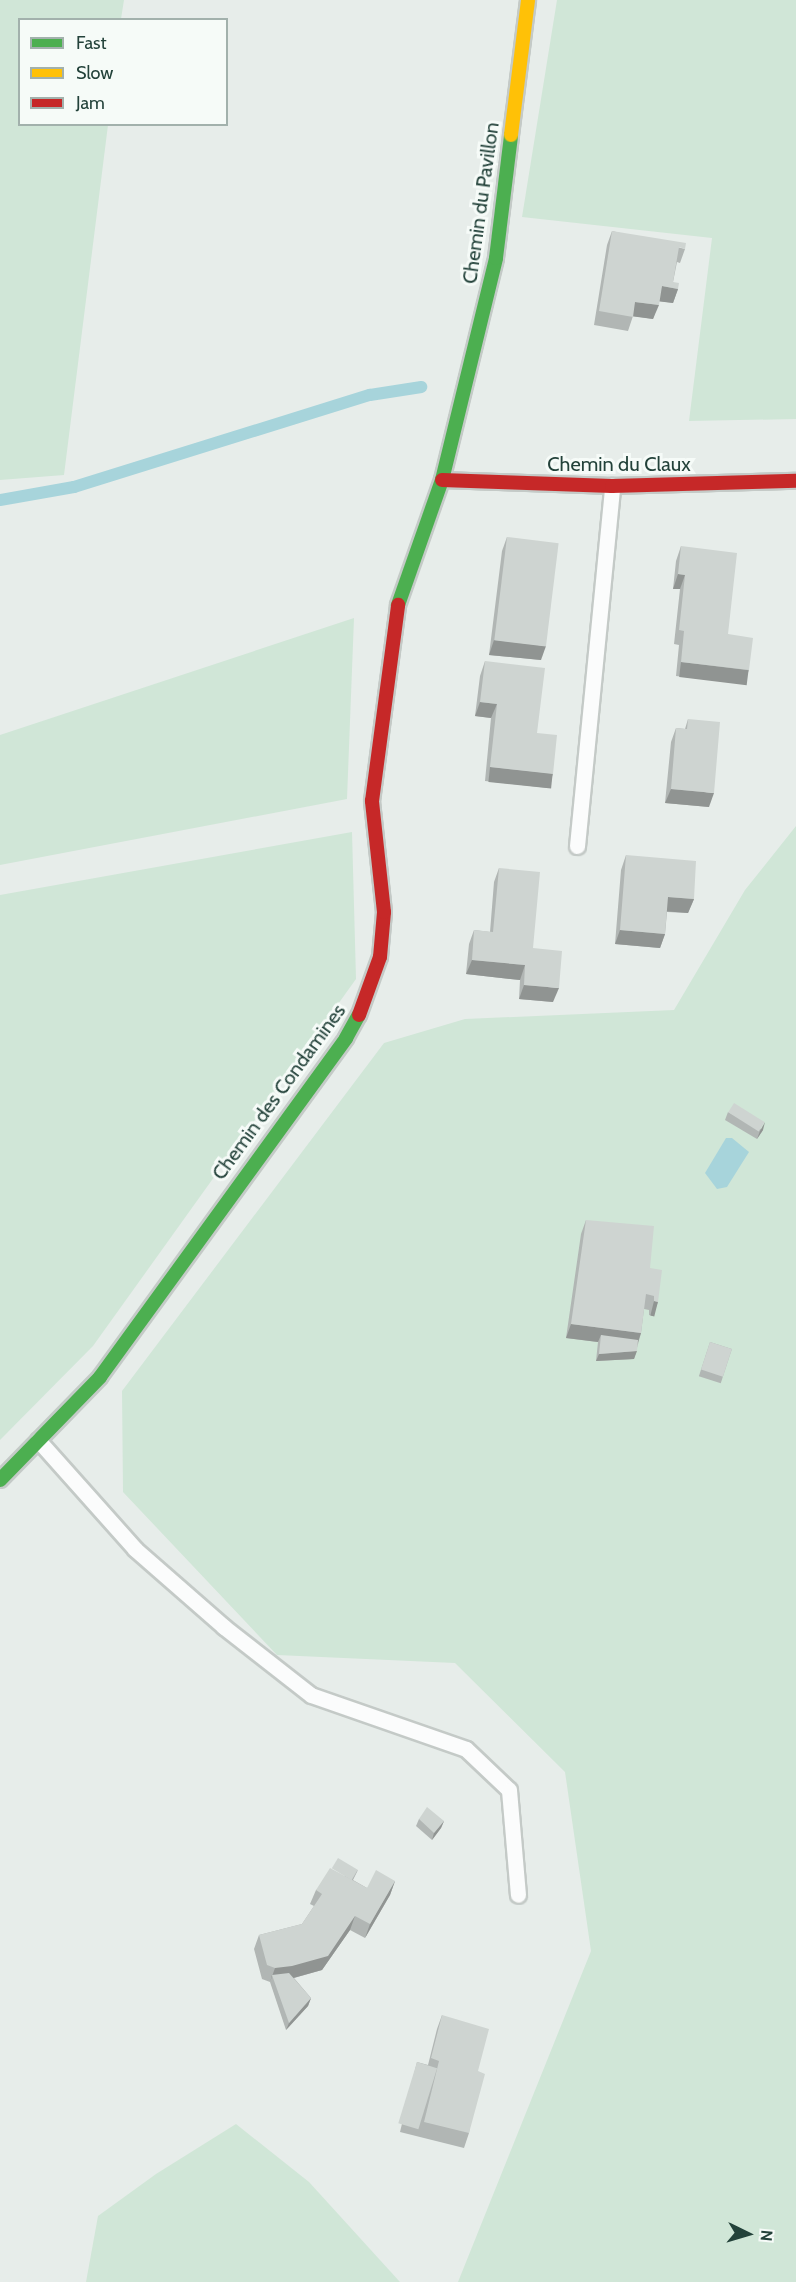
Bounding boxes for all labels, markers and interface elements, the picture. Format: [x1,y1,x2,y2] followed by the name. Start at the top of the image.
[18,18,228,126] legend
[76,32,107,54] text: Fast
[76,62,113,84] text: Slow
[76,92,105,114] text: Jam
[458,121,504,285] street label: Chemin du Pavillon
[547,452,691,476] street label: Chemin du Claux
[207,999,351,1185] street label: Chemin des Condamines
[718,2204,778,2264] north arrow
[756,2229,776,2242] text: N

